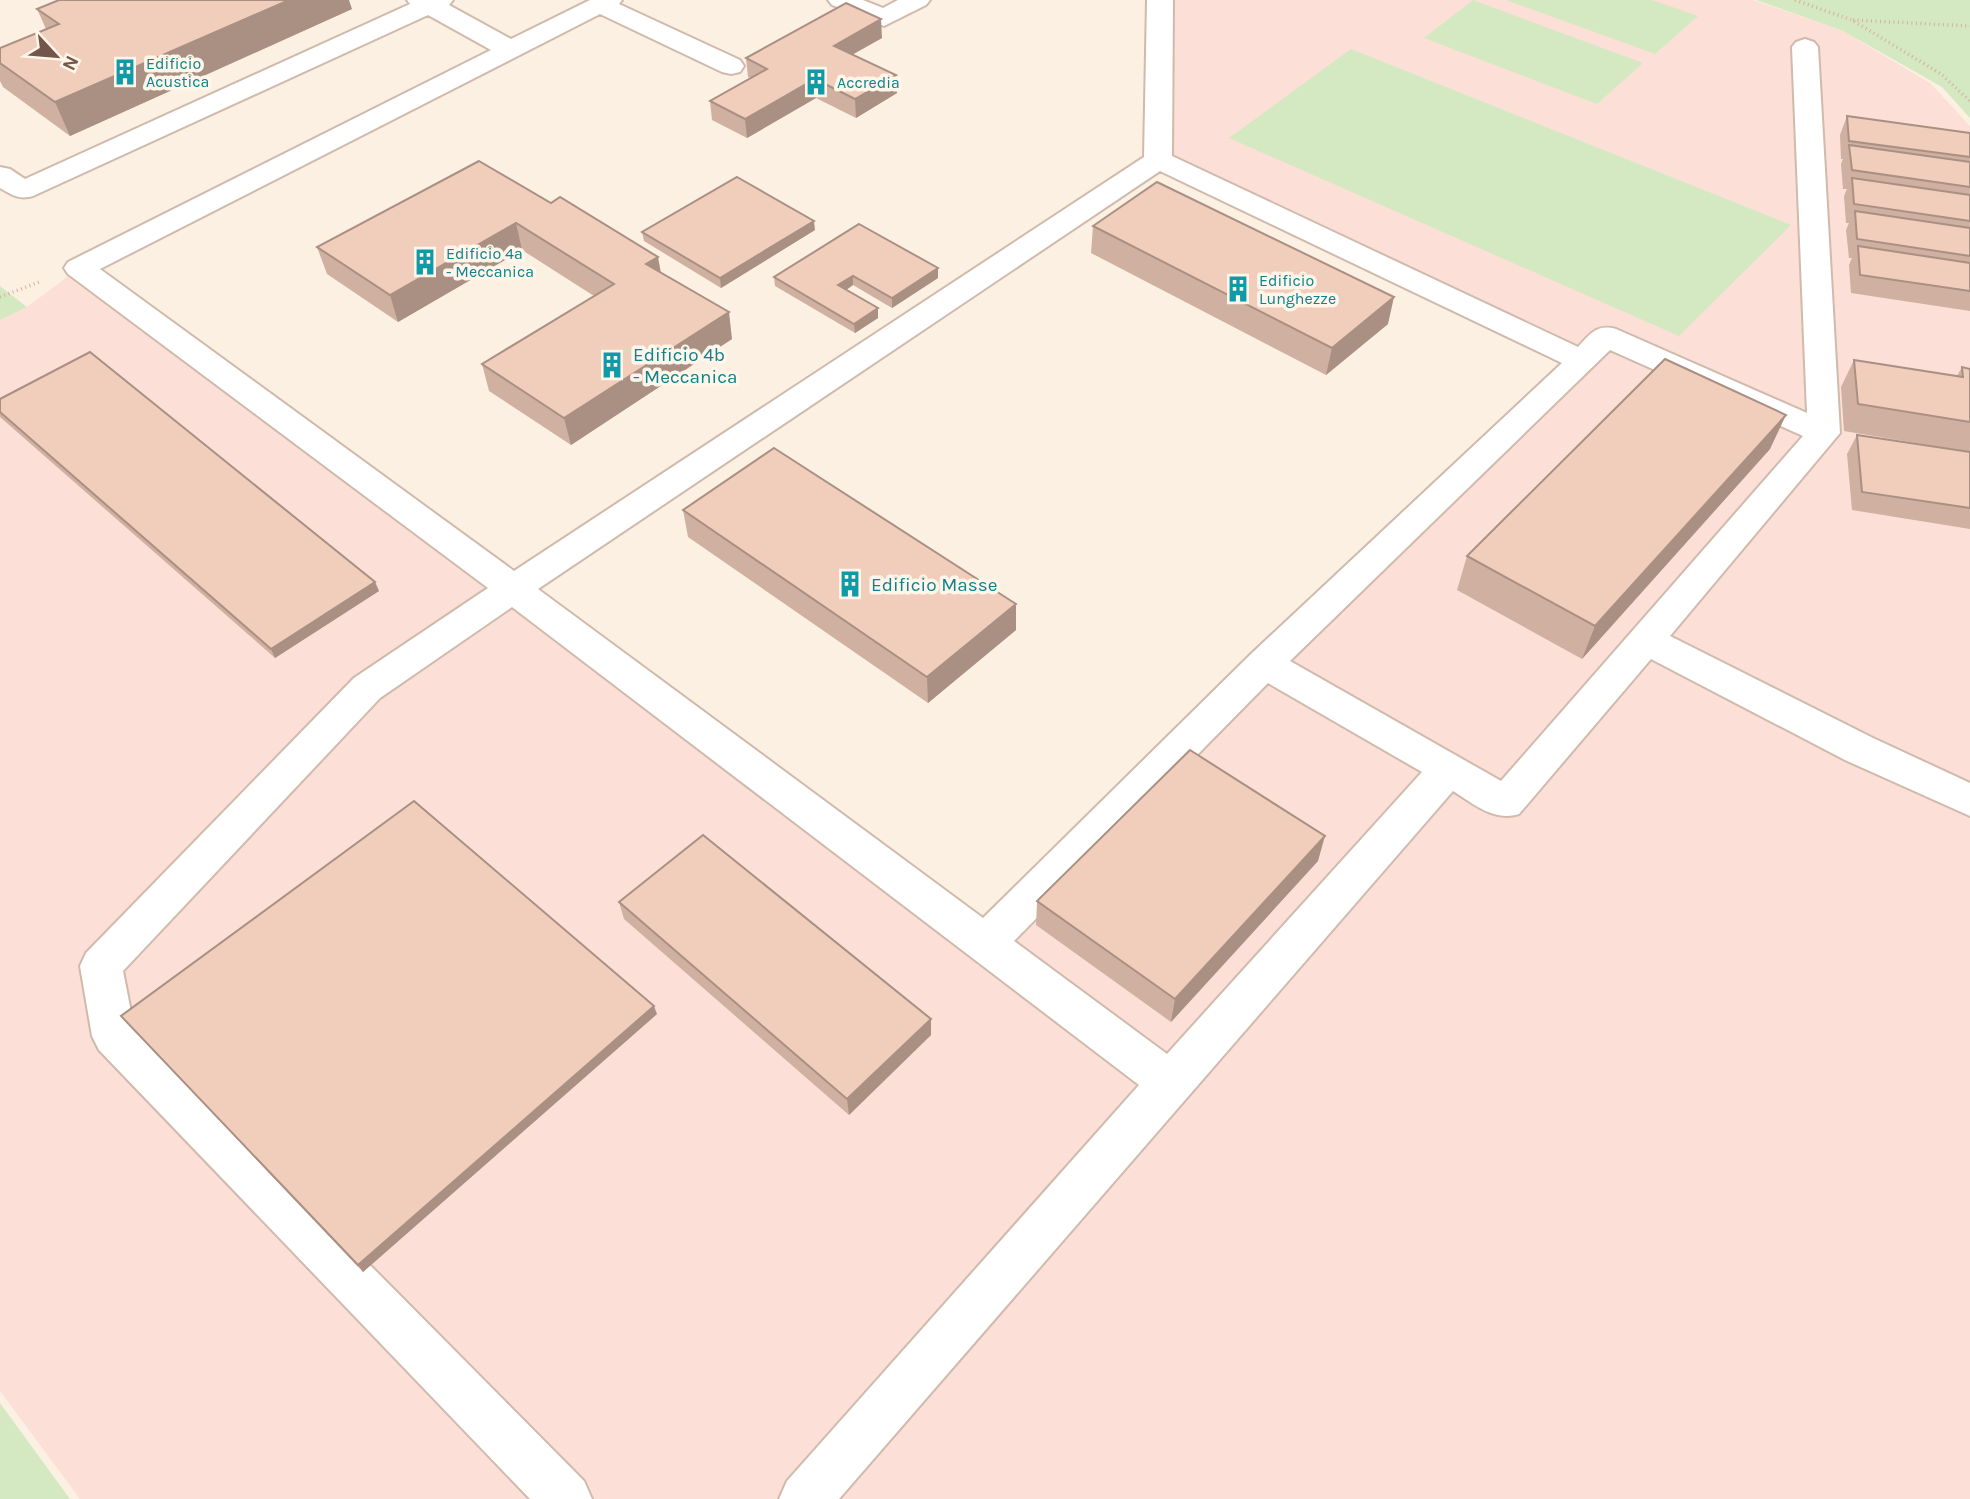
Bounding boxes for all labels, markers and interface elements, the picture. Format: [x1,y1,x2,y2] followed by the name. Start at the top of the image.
[21,21,91,91] north arrow
[58,52,83,74] text: N
[146,54,209,91] place label: Edificio Acustica
[110,57,140,87] building icon: Edificio Acustica
[801,67,831,97] building icon: Accredia
[837,73,900,92] place label: Accredia
[446,244,534,281] place label: Edificio 4a - Meccanica
[410,247,440,277] building icon: Edificio 4a - Meccanica
[1259,271,1336,308] place label: Edificio Lunghezze
[1223,274,1253,304] building icon: Edificio Lunghezze
[633,344,737,388] place label: Edificio 4b - Meccanica
[597,350,627,380] building icon: Edificio 4b - Meccanica
[835,569,865,599] building icon: Edificio Masse
[871,574,997,596] place label: Edificio Masse

